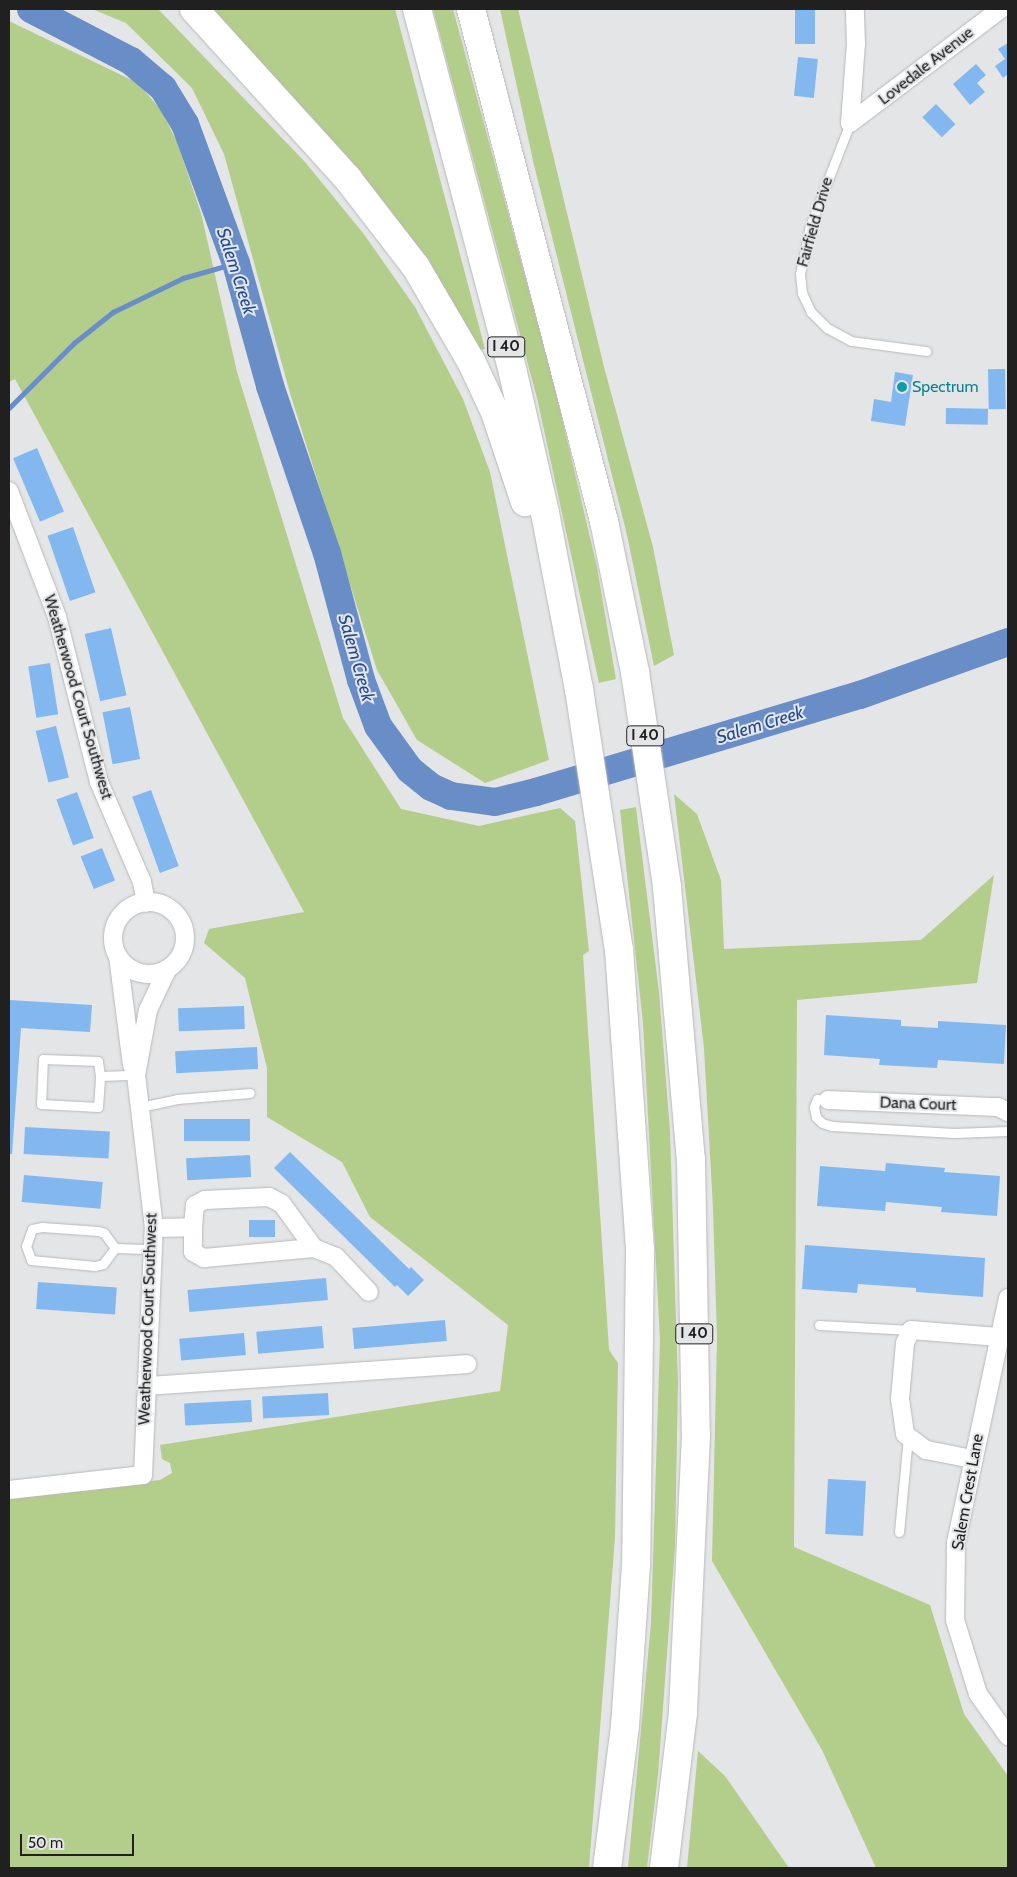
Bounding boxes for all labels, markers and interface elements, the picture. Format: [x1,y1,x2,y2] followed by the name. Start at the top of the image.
[875,23,977,109] street label: Lovedale Avenue
[793,175,837,269] street label: Fairfield Drive
[212,225,260,317] water label: Salem Creek
[486,334,526,360] road number: I 40
[912,377,978,397] place label: Spectrum
[896,381,908,393] marker: Spectrum
[40,592,116,802] street label: Weatherwood Court Southwest
[333,612,379,704] water label: Salem Creek
[714,702,806,748] water label: Salem Creek
[625,724,665,748] road number: I 40
[879,1093,957,1115] street label: Dana Court
[135,1213,161,1425] street label: Weatherwood Court Southwest
[674,1322,714,1346] road number: I 40
[948,1432,988,1552] street label: Salem Crest Lane
[22,1824,136,1856] scale bar
[28,1834,63,1852] text: 50 m

